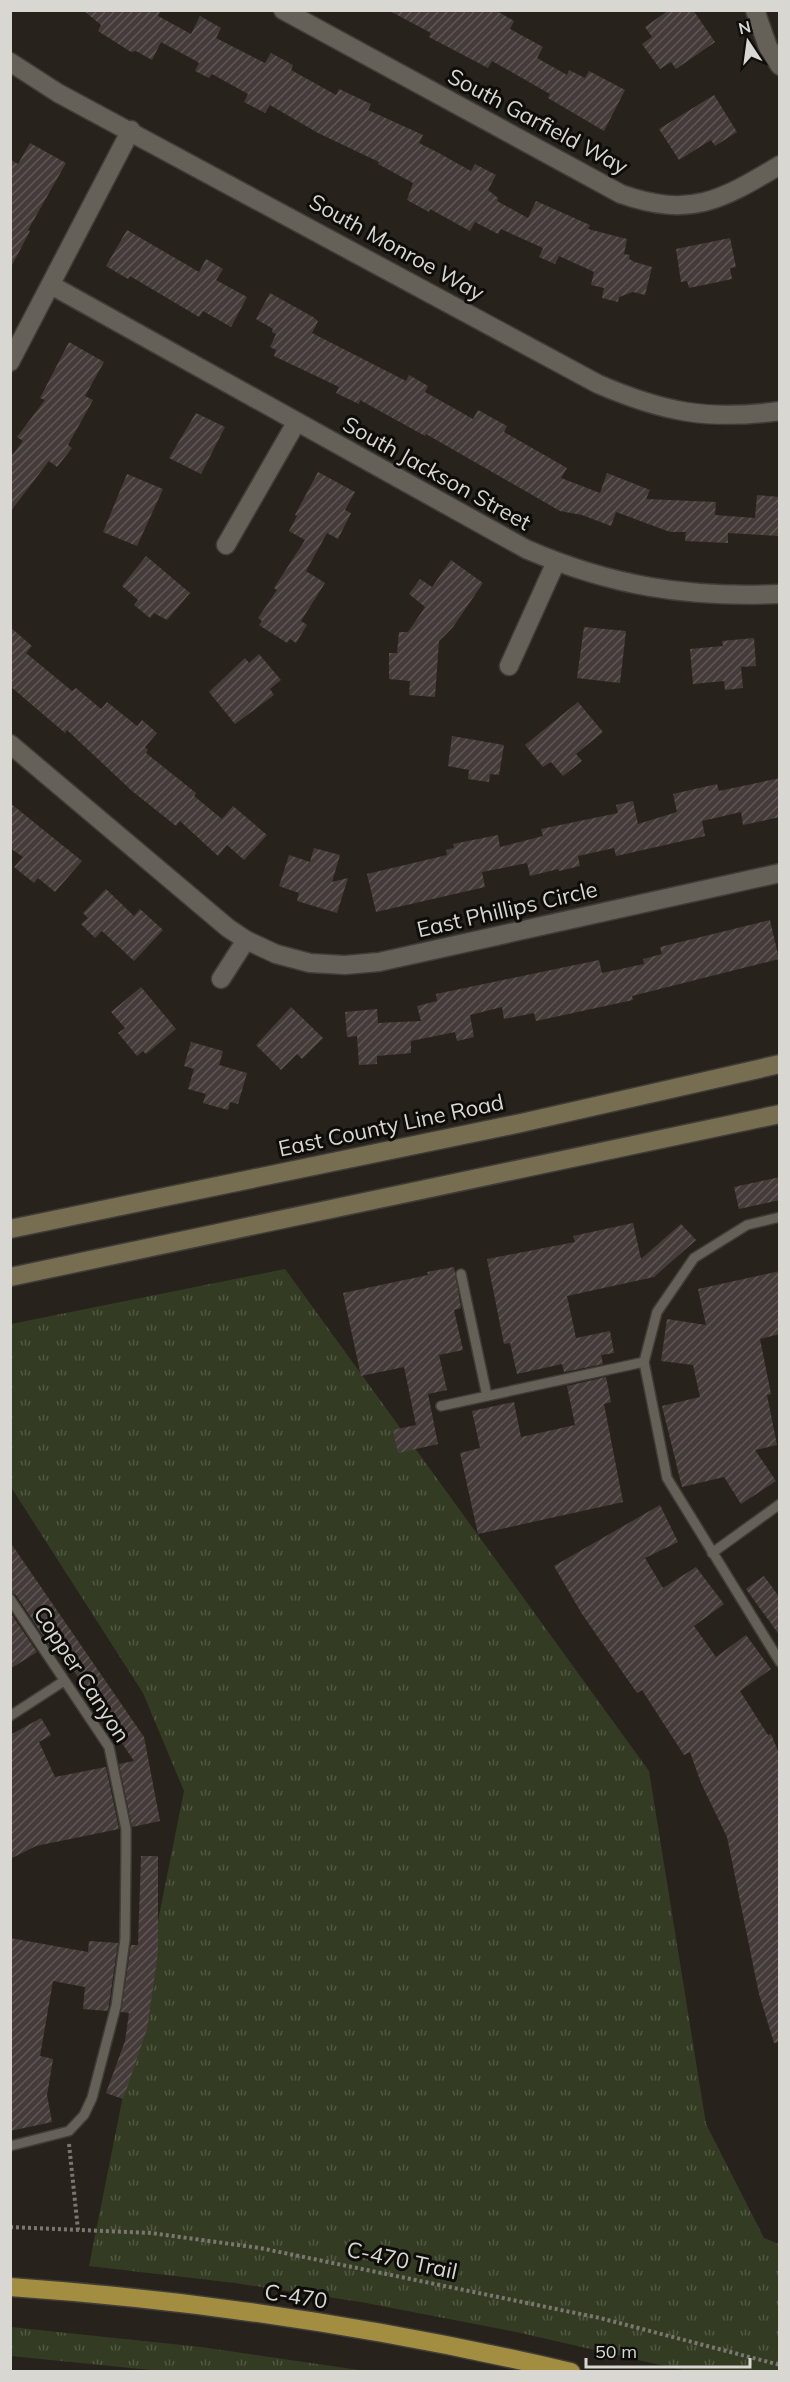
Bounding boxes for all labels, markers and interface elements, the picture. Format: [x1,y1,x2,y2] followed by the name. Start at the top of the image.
[718,12,778,72] north arrow
[736,16,753,38] text: N
[443,62,633,180] street label: South Garfield Way
[305,187,490,307] street label: South Monroe Way
[338,410,536,536] street label: South Jackson Street
[414,875,600,943] street label: East Phillips Circle
[276,1087,506,1163] street label: East County Line Road
[28,1601,136,1747] street label: Copper Canyon
[344,2235,460,2285] street label: C-470 Trail
[262,2277,330,2315] street label: C-470
[586,2331,750,2369] scale bar
[595,2340,637,2363] text: 50 m

